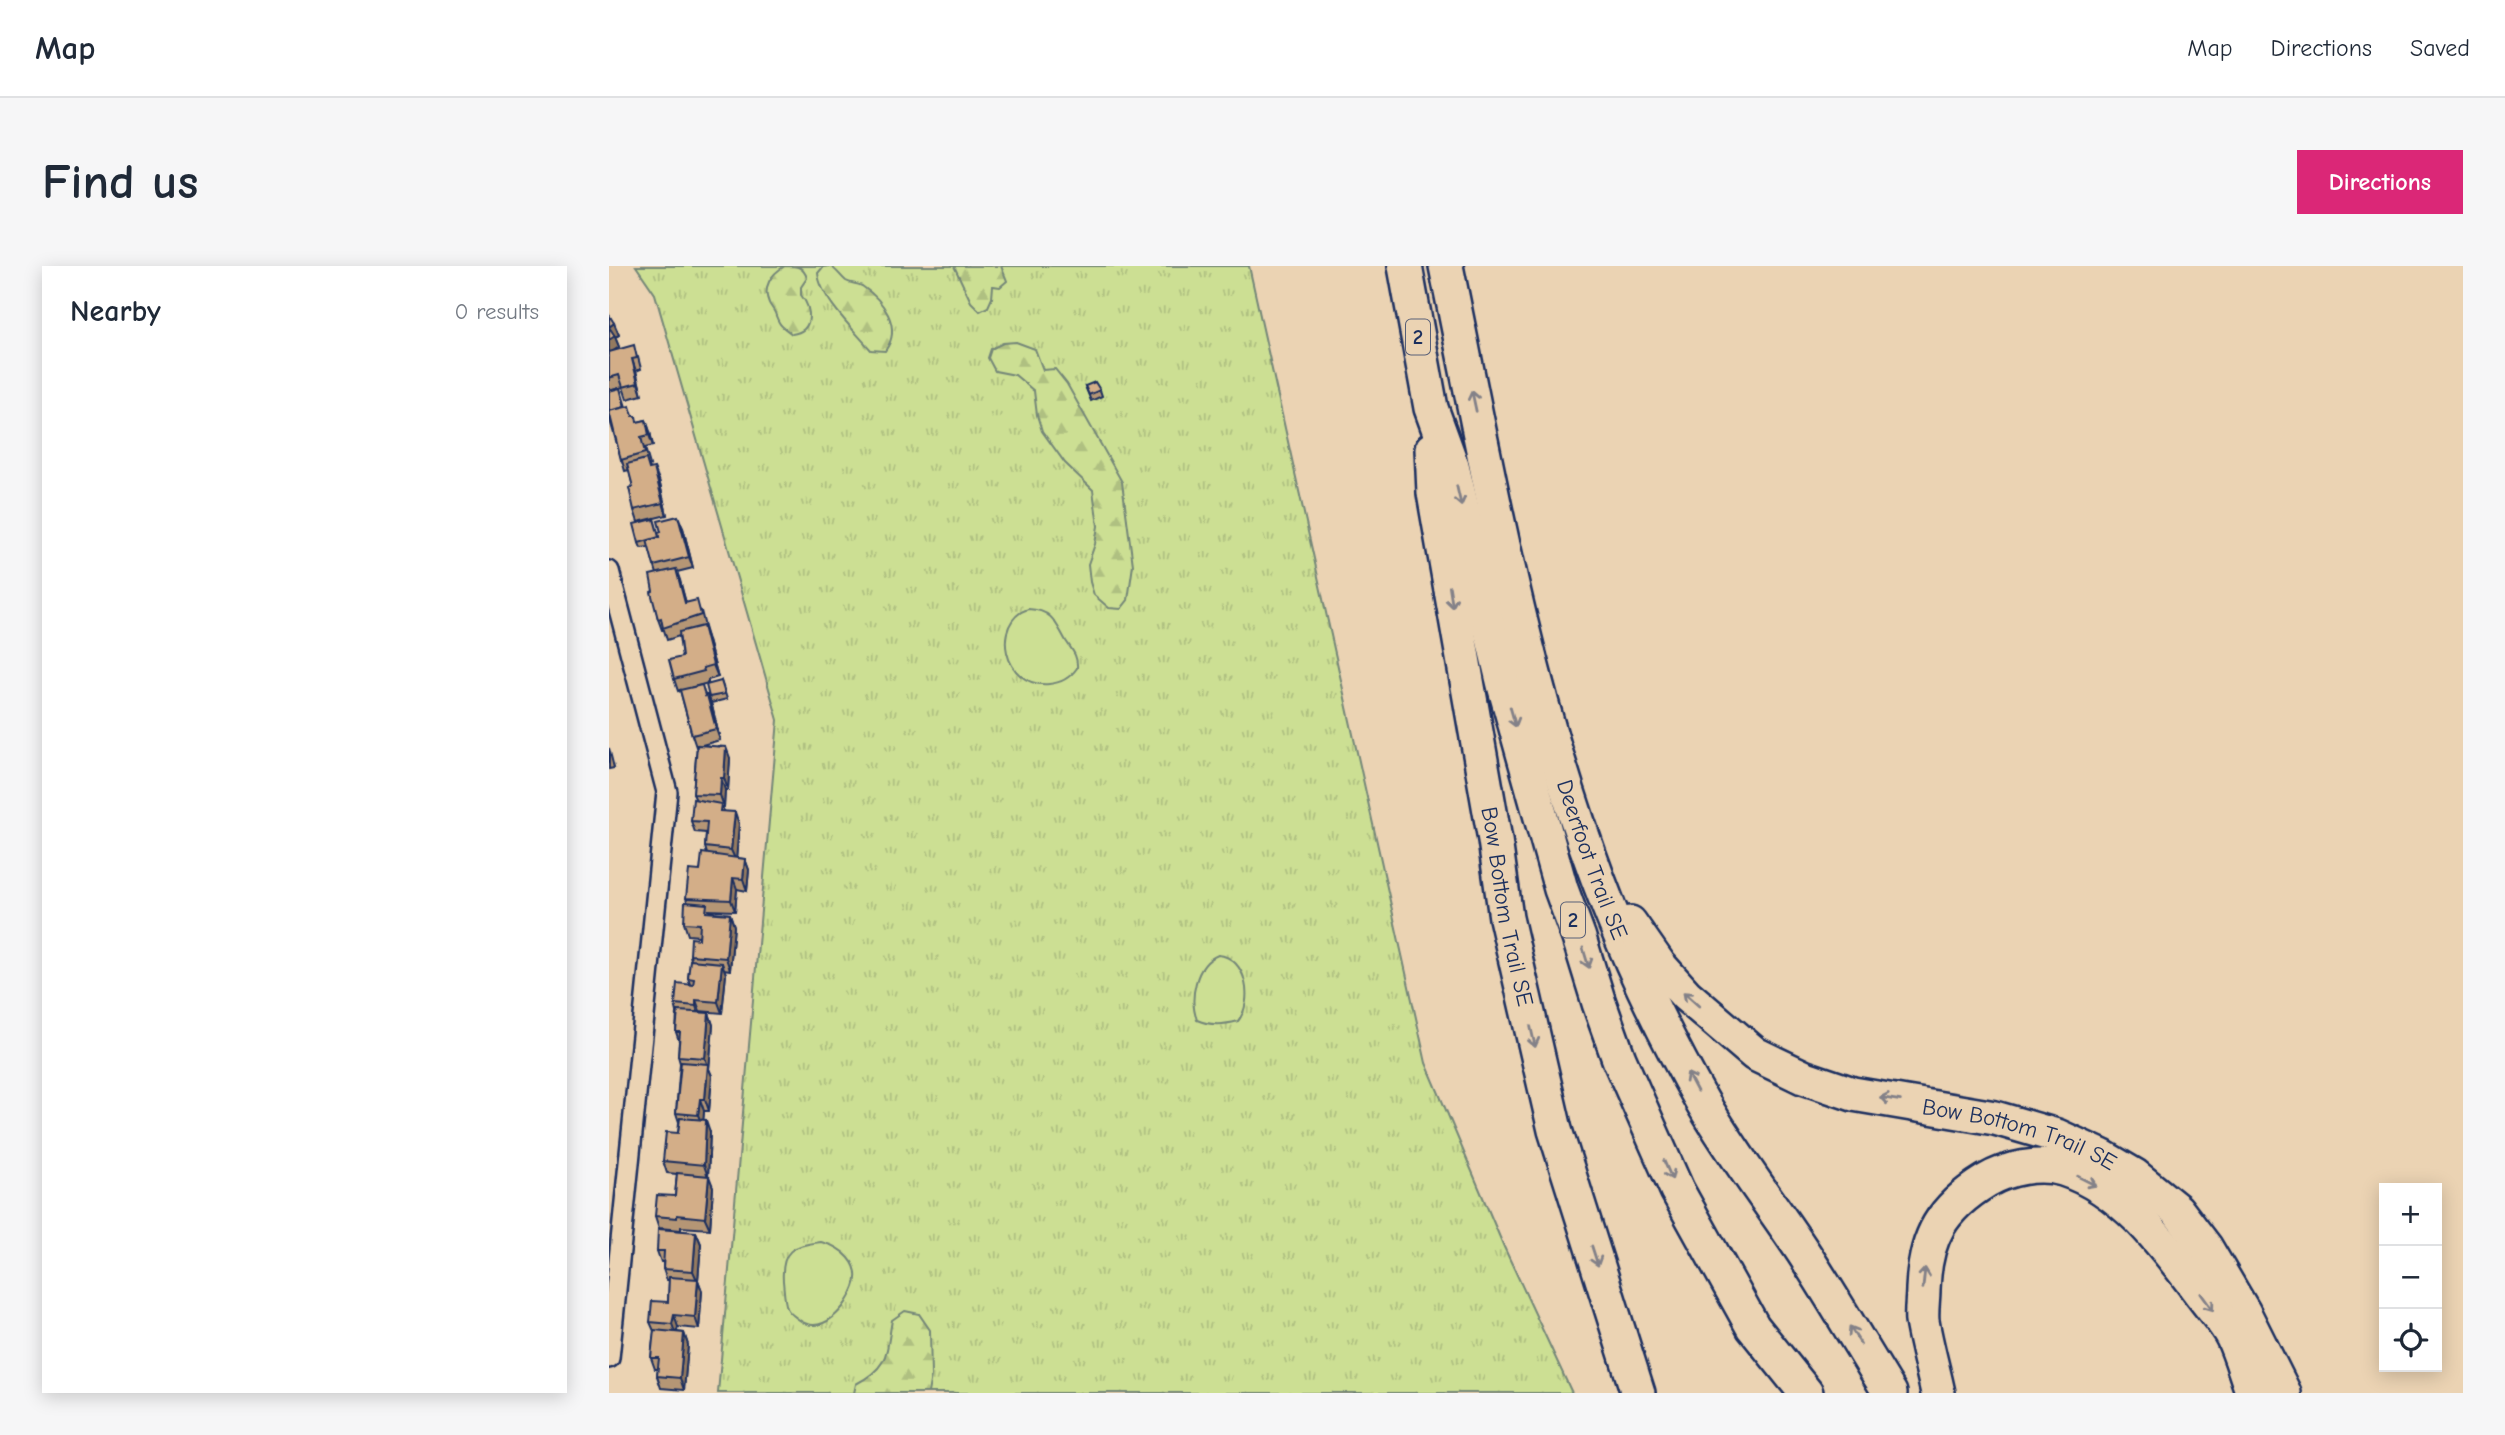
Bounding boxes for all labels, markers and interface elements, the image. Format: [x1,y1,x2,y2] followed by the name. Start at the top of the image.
[35,29,96,67] text: Map
[2187,34,2233,62] text: Map
[2271,34,2372,62] text: Directions
[2410,34,2470,62] text: Saved
[2297,150,2463,214] button: Directions
[42,154,198,210] text: Find us
[70,294,161,329] text: Nearby
[455,298,539,325] text: 0 results
[1406,320,1430,354] road number: 2
[1466,390,1480,413] one-way arrow
[1453,484,1466,507] one-way arrow
[1445,585,1458,608] one-way arrow
[1507,706,1520,728] one-way arrow
[1551,776,1634,944] street label: Deerfoot Trail SE
[1476,805,1539,1009] street label: Bow Bottom Trail SE
[1561,902,1585,938] road number: 2
[1580,947,1593,969] one-way arrow
[1683,991,1700,1008] one-way arrow
[1527,1025,1541,1048] one-way arrow
[1684,1072,1698,1093] one-way arrow
[1879,1092,1902,1105] one-way arrow
[1920,1092,2122,1176] street label: Bow Bottom Trail SE
[1662,1159,1675,1180] one-way arrow
[2076,1174,2097,1188] one-way arrow
[2379,1183,2442,1372] map controls
[2379,1183,2442,1246] button: +
[1589,1245,1602,1267] one-way arrow
[2379,1246,2442,1309] button: −
[1918,1267,1931,1289] one-way arrow
[2200,1292,2214,1311] one-way arrow
[2379,1309,2442,1372] button: locate
[1847,1325,1861,1345] one-way arrow

